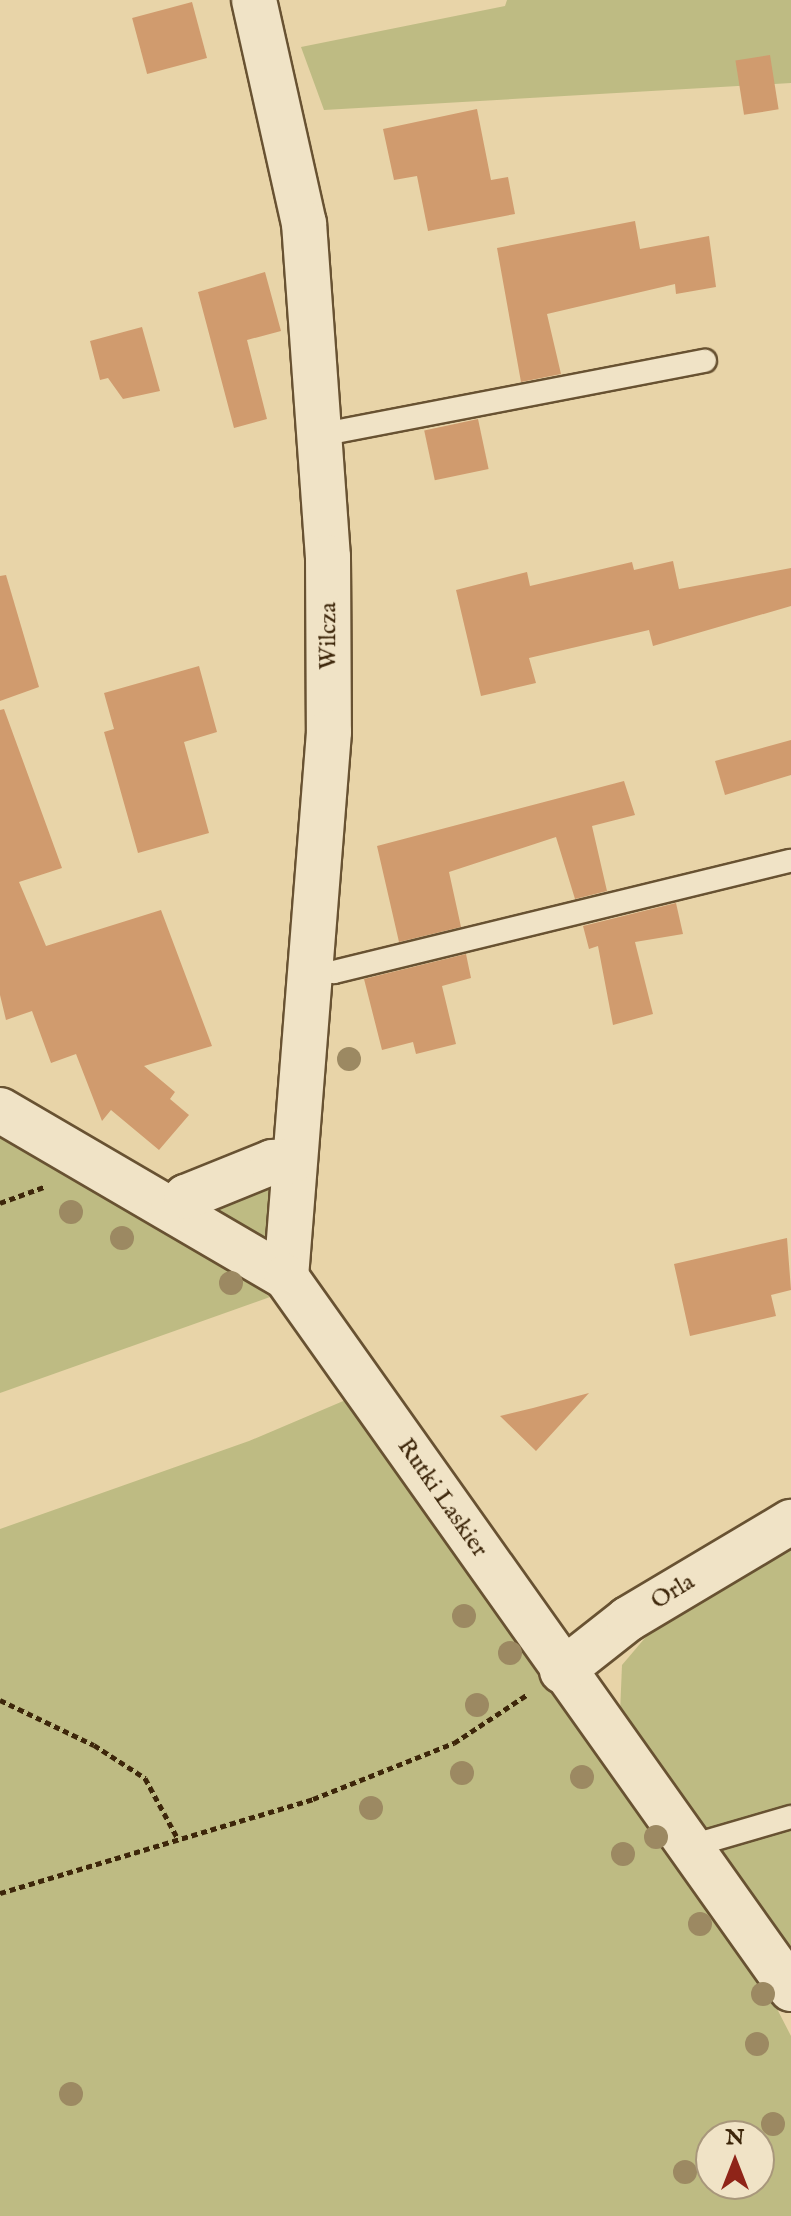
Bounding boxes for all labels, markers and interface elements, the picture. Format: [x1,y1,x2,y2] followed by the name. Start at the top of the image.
[315,602,343,670] street label: Wilcza
[391,1433,493,1563] street label: Rutki Laskier
[646,1568,700,1616] street label: Orla
[695,2120,775,2200] north arrow
[725,2124,745,2152] text: N

